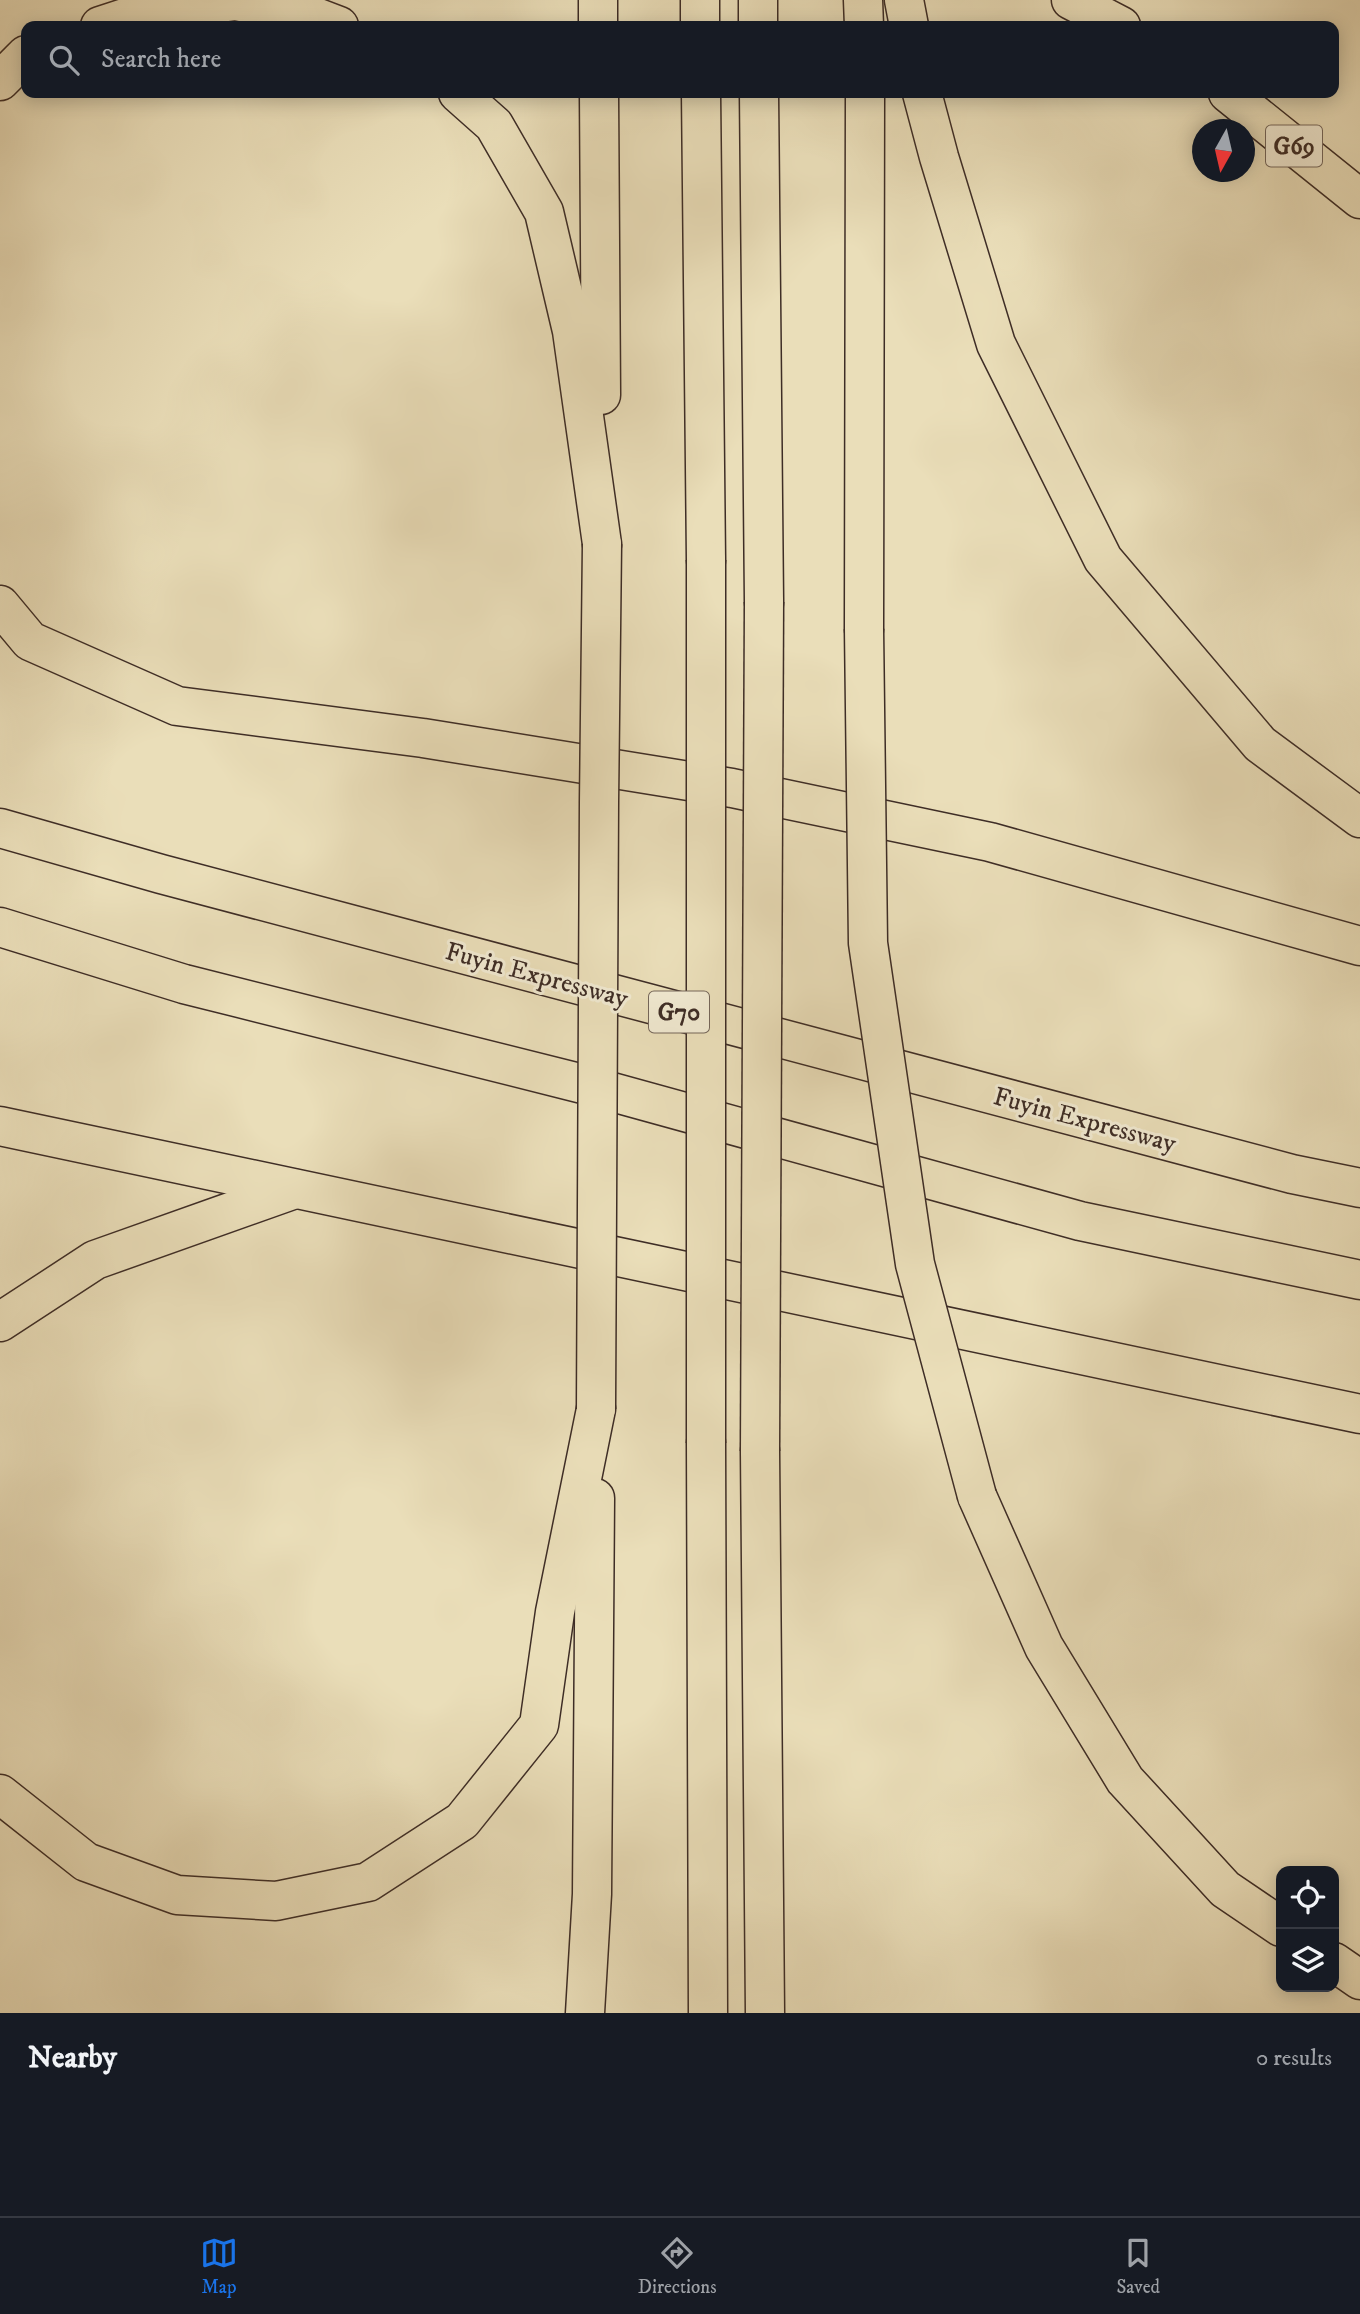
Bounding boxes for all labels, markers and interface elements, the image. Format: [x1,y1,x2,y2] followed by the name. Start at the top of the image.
[21,21,1339,98] search box
[45,41,83,79] icon: search
[101,43,221,76] text: Search here
[1192,119,1255,182] north arrow
[1266,126,1322,166] road number: G69
[442,935,632,1016] street label: Fuyin Expressway
[649,992,709,1032] road number: G70
[990,1080,1180,1161] street label: Fuyin Expressway
[1276,1866,1339,1992] map controls
[1276,1866,1339,1929] button: locate
[1276,1929,1339,1992] button: layers
[28,2040,117,2077] text: Nearby
[1256,2044,1332,2073] text: 0 results
[200,2234,238,2299] tab: Map
[638,2234,717,2299] tab: Directions
[1116,2234,1160,2299] tab: Saved

